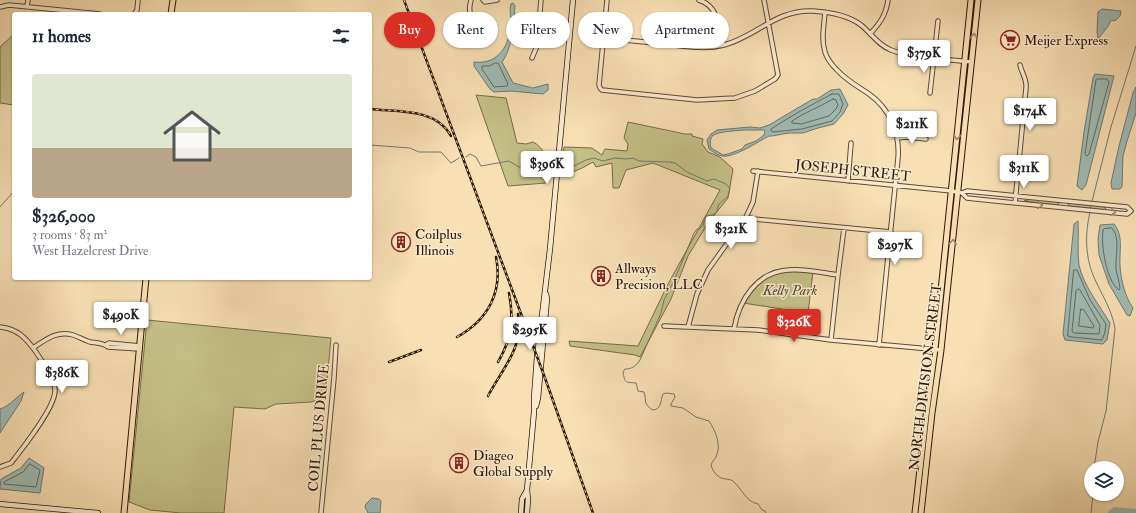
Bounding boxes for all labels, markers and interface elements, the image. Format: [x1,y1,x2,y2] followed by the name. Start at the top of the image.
[384,12,435,48] chip: Buy
[443,12,498,48] chip: Rent
[506,12,570,48] chip: Filters
[578,12,633,48] chip: New
[641,12,729,48] chip: Apartment
[330,25,352,47] icon: filters
[32,26,91,47] text: 11 homes
[999,29,1021,51] supermarket icon: Meijer Express
[1024,32,1108,50] place label: Meijer Express
[970,33,979,39] one-way arrow
[896,40,952,74] pin: $379K
[907,45,941,61] text: $379K
[1002,98,1058,132] pin: $174K
[156,100,228,172] icon: home
[1013,103,1047,119] text: $174K
[884,111,940,145] pin: $211K
[896,116,928,132] text: $211K
[953,134,962,140] one-way arrow
[519,151,575,185] pin: $396K
[996,155,1052,189] pin: $311K
[530,156,564,172] text: $396K
[793,156,912,185] street label: JOSEPH STREET
[1009,160,1039,176] text: $311K
[1037,200,1043,209] one-way arrow
[32,206,96,227] text: $326,000
[1109,207,1116,216] one-way arrow
[703,216,759,250] pin: $321K
[715,221,747,237] text: $321K
[415,226,462,259] place label: Coilplus Illinois
[32,227,107,243] text: 3 rooms · 83 m²
[390,231,412,253] building icon: Coilplus Illinois
[867,232,923,266] pin: $297K
[877,237,913,253] text: $297K
[948,239,957,245] one-way arrow
[32,243,149,259] text: West Hazelcrest Drive
[614,260,703,293] place label: Allways Precision, LLC
[590,265,612,287] building icon: Allways Precision, LLC
[906,281,946,472] street label: NORTH DIVISION STREET
[762,282,818,299] park label: Kelly Park
[93,302,149,336] pin: $490K
[103,307,139,323] text: $490K
[766,309,822,343] pin: $326K
[777,314,811,330] text: $326K
[502,317,558,351] pin: $295K
[512,322,548,338] text: $295K
[34,360,90,394] pin: $386K
[304,364,333,492] street label: COIL PLUS DRIVE
[45,365,79,381] text: $386K
[473,447,554,481] place label: Diageo Global Supply
[448,452,470,474] building icon: Diageo Global Supply
[1084,461,1124,501] map controls
[1084,461,1124,501] button: layers

